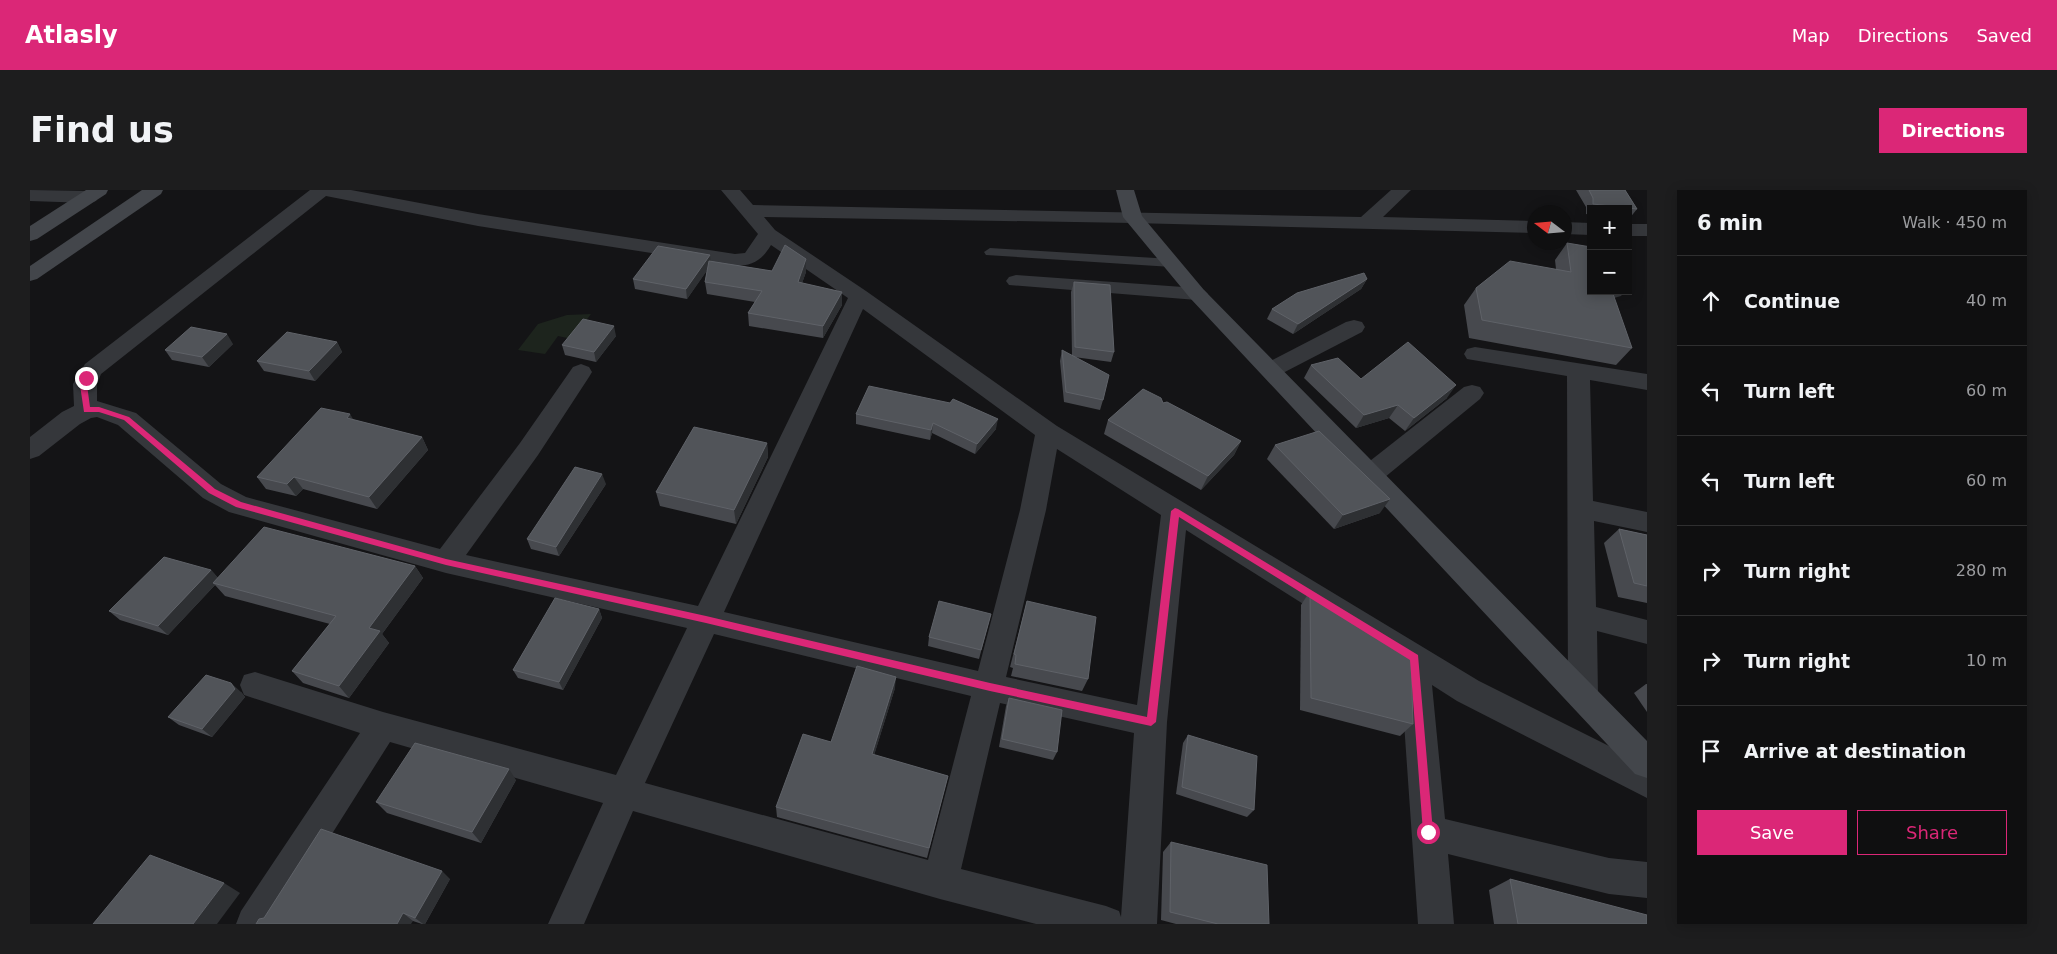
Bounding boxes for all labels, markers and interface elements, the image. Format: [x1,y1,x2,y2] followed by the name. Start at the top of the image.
[25,21,118,49] text: Atlasly
[1792,25,1830,46] text: Map
[1858,25,1948,46] text: Directions
[1976,25,2032,46] text: Saved
[1879,108,2027,153] button: Directions
[30,110,174,150] text: Find us
[1527,205,1572,250] north arrow
[1587,205,1632,295] map controls
[1587,205,1632,250] button: +
[1697,211,1763,235] text: 6 min
[1902,213,2007,232] text: Walk · 450 m
[1587,250,1632,295] button: −
[1697,287,1725,315] icon: ahead
[1744,290,1840,312] text: Continue
[1966,291,2007,310] text: 40 m
[75,367,98,390] route end
[1697,377,1725,405] icon: left
[1744,380,1835,402] text: Turn left
[1966,381,2007,400] text: 60 m
[1697,467,1725,495] icon: left
[1744,470,1835,492] text: Turn left
[1966,471,2007,490] text: 60 m
[1697,557,1725,585] icon: right
[1744,560,1850,582] text: Turn right
[1956,561,2007,580] text: 280 m
[1697,647,1725,675] icon: right
[1744,650,1850,672] text: Turn right
[1966,651,2007,670] text: 10 m
[1697,737,1725,765] icon: arrive
[1744,740,1966,762] text: Arrive at destination
[1697,810,1847,855] button: Save
[1857,810,2007,855] button: Share
[1417,821,1440,844] route start

